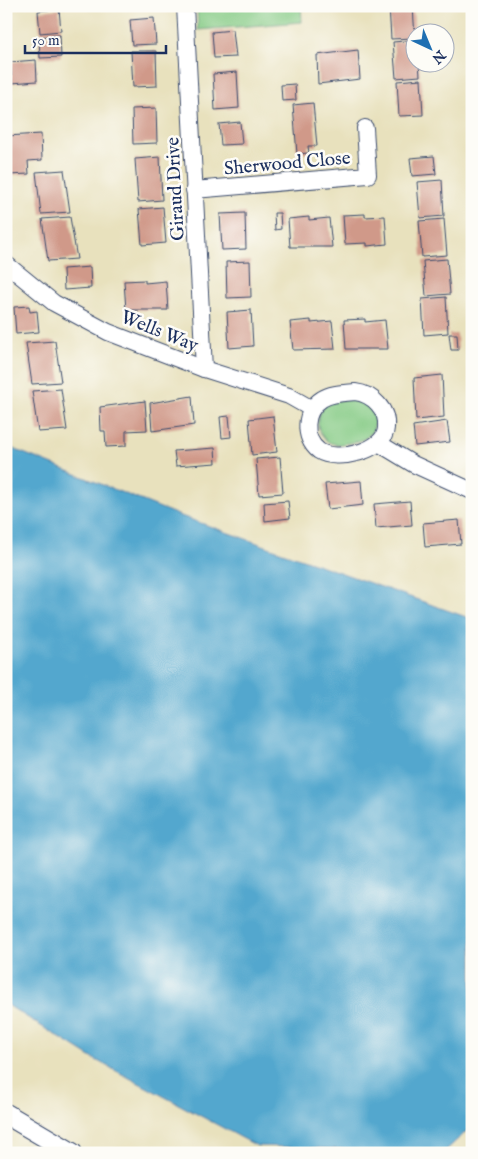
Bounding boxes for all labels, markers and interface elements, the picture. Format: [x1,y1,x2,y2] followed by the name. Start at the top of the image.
[25,22,166,54] scale bar
[406,22,456,72] north arrow
[32,31,60,50] text: 50 m
[428,45,450,67] text: N
[161,136,191,241] street label: Giraud Drive
[223,146,352,181] street label: Sherwood Close
[117,305,202,358] street label: Wells Way

